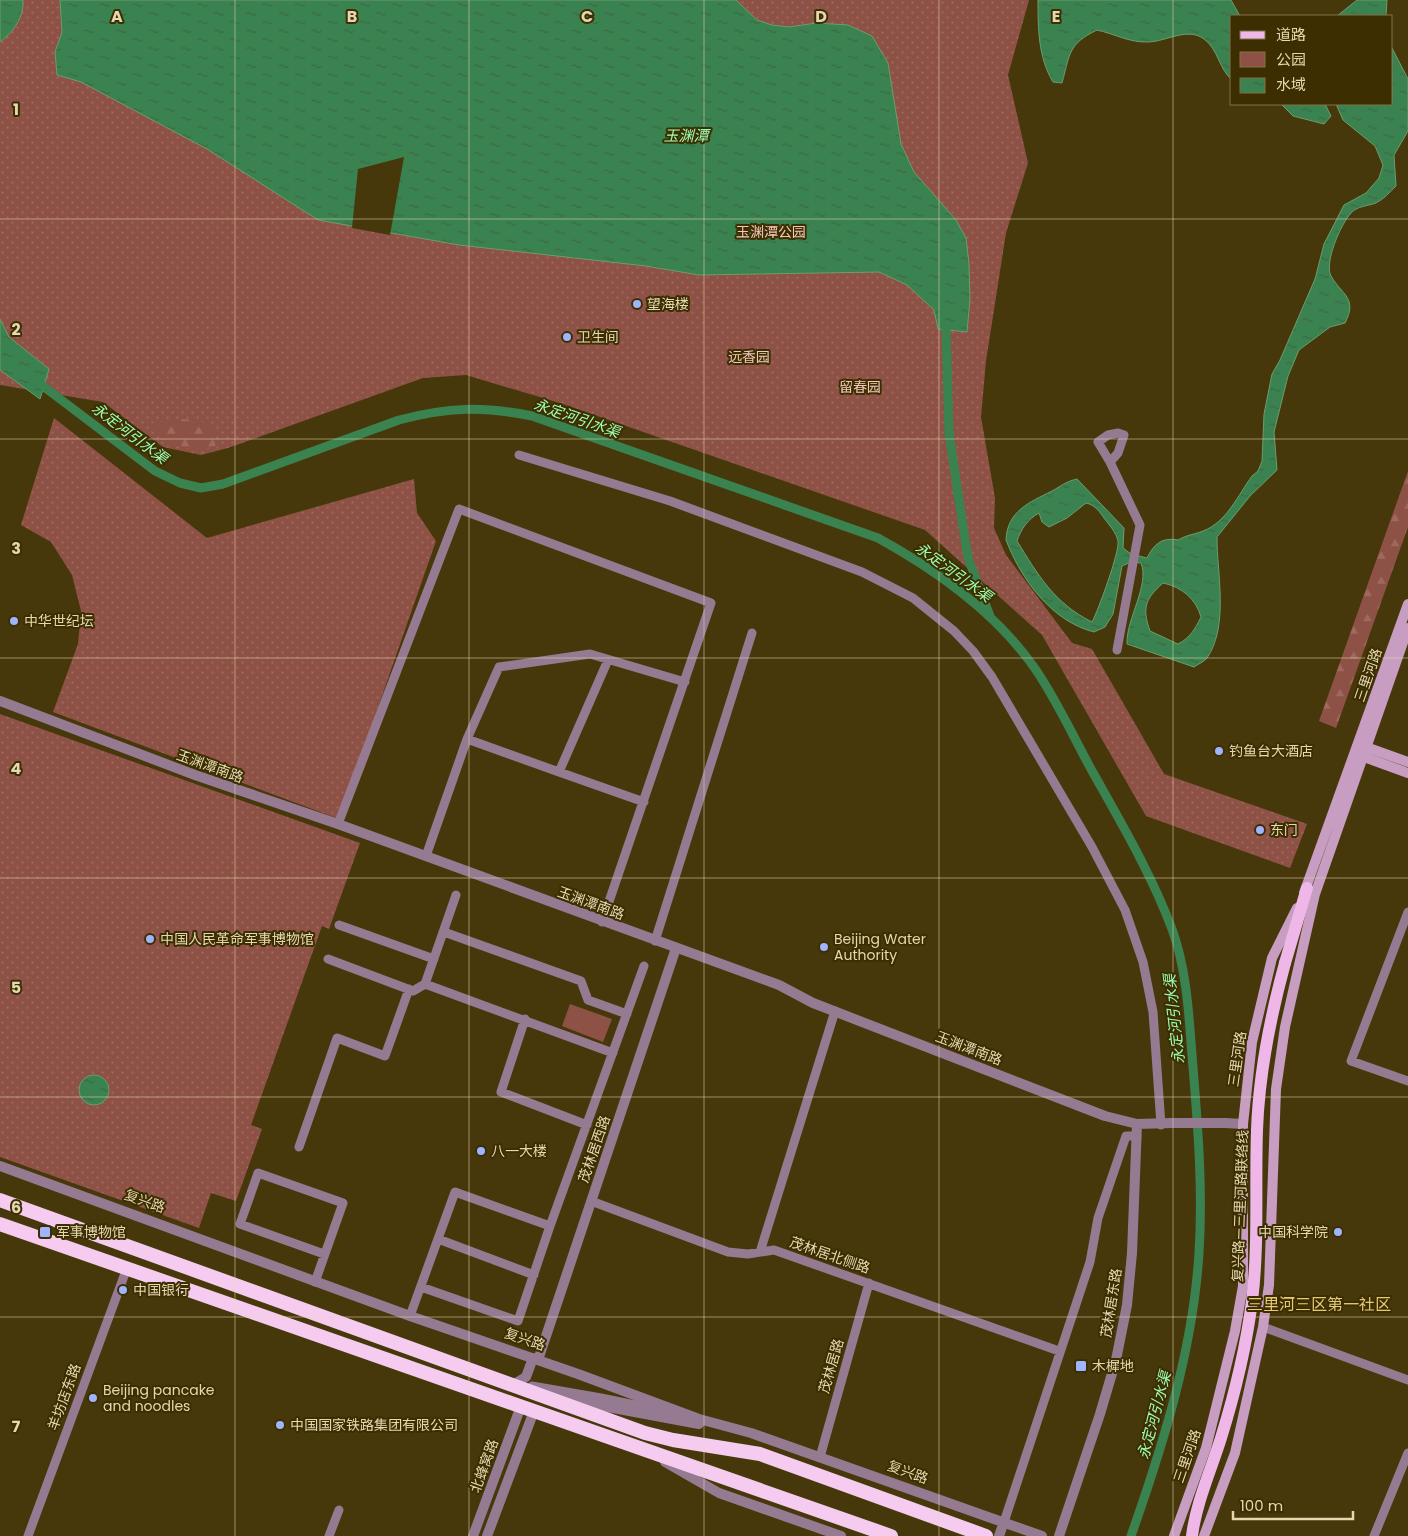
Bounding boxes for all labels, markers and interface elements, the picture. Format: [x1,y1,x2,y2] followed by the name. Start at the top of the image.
[111,5,123,28] text: A
[347,5,357,28] text: B
[581,5,593,28] text: C
[815,5,827,28] text: D
[1052,5,1060,28] text: E
[1230,15,1393,105] legend
[1276,24,1306,45] text: 道路
[1276,49,1306,70] text: 公园
[1276,74,1306,95] text: 水域
[13,98,19,121] text: 1
[663,125,711,146] water label: 玉渊潭
[736,222,806,242] park label: 玉渊潭公园
[647,294,689,314] place label: 望海楼
[631,298,643,310] marker: 望海楼
[11,318,21,341] text: 2
[577,327,619,347] place label: 卫生间
[561,331,573,343] marker: 卫生间
[728,347,770,367] park label: 远香园
[839,377,881,397] park label: 留春园
[531,393,625,443] water label: 永定河引水渠
[88,398,174,470] water label: 永定河引水渠
[11,537,21,560] text: 3
[911,537,998,608] water label: 永定河引水渠
[24,611,94,631] place label: 中华世纪坛
[8,615,20,627] marker: 中华世纪坛
[1349,645,1387,705] street label: 三里河路
[1229,741,1313,761] place label: 钓鱼台大酒店
[174,745,246,787] street label: 玉渊潭南路
[1213,745,1225,757] marker: 钓鱼台大酒店
[11,757,22,780] text: 4
[1270,820,1298,840] place label: 东门
[1254,824,1266,836] marker: 东门
[555,882,627,924] street label: 玉渊潭南路
[160,929,314,949] place label: 中国人民革命军事博物馆
[834,929,926,965] place label: Beijing Water Authority
[144,933,156,945] marker: 中国人民革命军事博物馆
[818,941,830,953] marker: Beijing Water Authority
[1159,971,1189,1065] water label: 永定河引水渠
[11,976,21,999] text: 5
[933,1026,1005,1070] street label: 玉渊潭南路
[1223,1030,1251,1088] street label: 三里河路
[573,1113,615,1185] street label: 茂林居西路
[1227,1130,1253,1282] street label: 复兴路—三里河路联络线
[491,1141,547,1161] place label: 八一大楼
[475,1145,487,1157] marker: 八一大楼
[122,1184,168,1218] street label: 复兴路
[11,1196,21,1219] text: 6
[56,1222,126,1242] place label: 军事博物馆
[1258,1222,1328,1242] place label: 中国科学院
[38,1225,52,1239] marker: 军事博物馆
[1332,1226,1344,1238] marker: 中国科学院
[787,1232,873,1278] street label: 茂林居北侧路
[1096,1267,1126,1339] street label: 茂林居东路
[133,1280,189,1300] place label: 中国银行
[117,1284,129,1296] marker: 中国银行
[1247,1293,1391,1316] district label: 三里河三区第一社区
[502,1323,548,1355] street label: 复兴路
[814,1336,848,1396] street label: 茂林居路
[1092,1356,1134,1376] place label: 木樨地
[1074,1359,1088,1373] marker: 木樨地
[43,1361,85,1433] street label: 羊坊店东路
[1132,1367,1176,1461] water label: 永定河引水渠
[103,1380,215,1416] place label: Beijing pancake and noodles
[87,1392,99,1404] marker: Beijing pancake and noodles
[12,1415,21,1438] text: 7
[290,1415,458,1435] place label: 中国国家铁路集团有限公司
[274,1419,286,1431] marker: 中国国家铁路集团有限公司
[1168,1426,1206,1486] street label: 三里河路
[465,1436,503,1496] street label: 北蜂窝路
[885,1455,931,1489] street label: 复兴路
[1233,1488,1353,1520] scale bar
[1240,1495,1283,1516] text: 100 m

